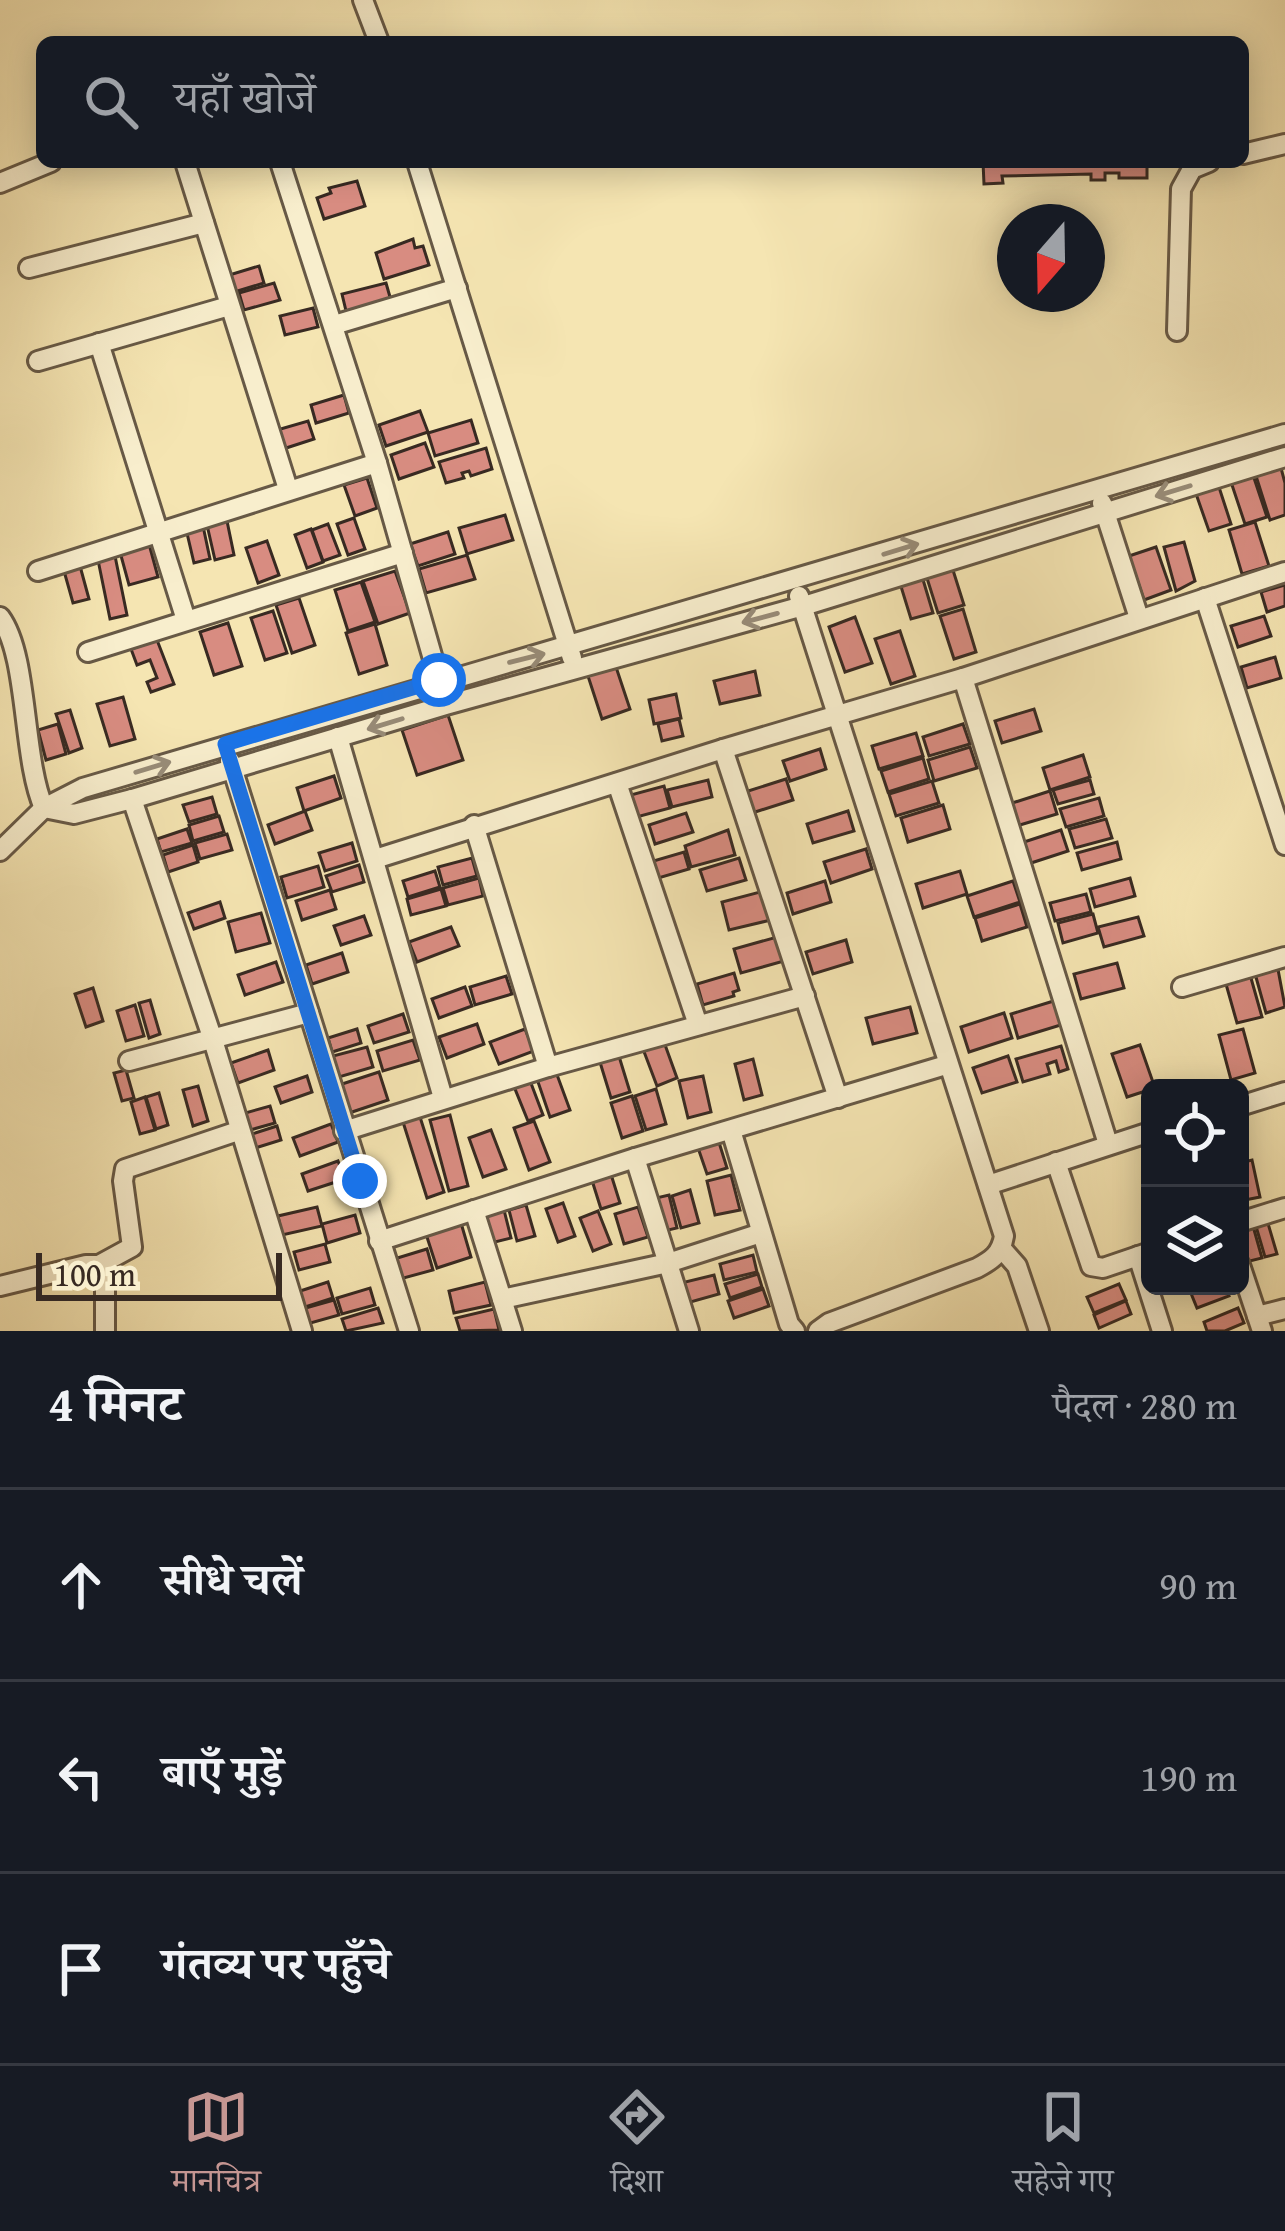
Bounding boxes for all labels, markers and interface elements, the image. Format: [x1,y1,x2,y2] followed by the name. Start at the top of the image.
[36,36,1249,168] search box
[174,64,316,129] text: यहाँ खोजें
[78,69,144,135] icon: search
[997,204,1105,312] north arrow
[1155,481,1193,503] one-way arrow
[881,537,919,559] one-way arrow
[742,608,780,630] one-way arrow
[507,645,545,667] one-way arrow
[412,653,466,707] route start
[367,714,405,736] one-way arrow
[133,755,171,777] one-way arrow
[1141,1079,1249,1295] map controls
[1141,1079,1249,1187] button: locate
[333,1154,387,1208] route end
[1141,1187,1249,1295] button: layers
[36,1247,282,1300] scale bar
[54,1250,136,1298] text: 100 m
[48,1365,182,1440] text: 4 मिनट
[1053,1376,1237,1433] text: पैदल · 280 m
[162,1546,302,1611] text: सीधे चलें
[48,1552,114,1618] icon: ahead
[1159,1556,1237,1613] text: 90 m
[162,1738,283,1803] text: बाएँ मुड़ें
[48,1744,114,1810] icon: left
[1140,1748,1237,1805] text: 190 m
[162,1930,390,1995] text: गंतव्य पर पहुँचे
[48,1936,114,2002] icon: arrive
[171,2084,261,2213] tab: मानचित्र
[604,2084,670,2213] tab: दिशा
[1012,2084,1114,2213] tab: सहेजे गए

